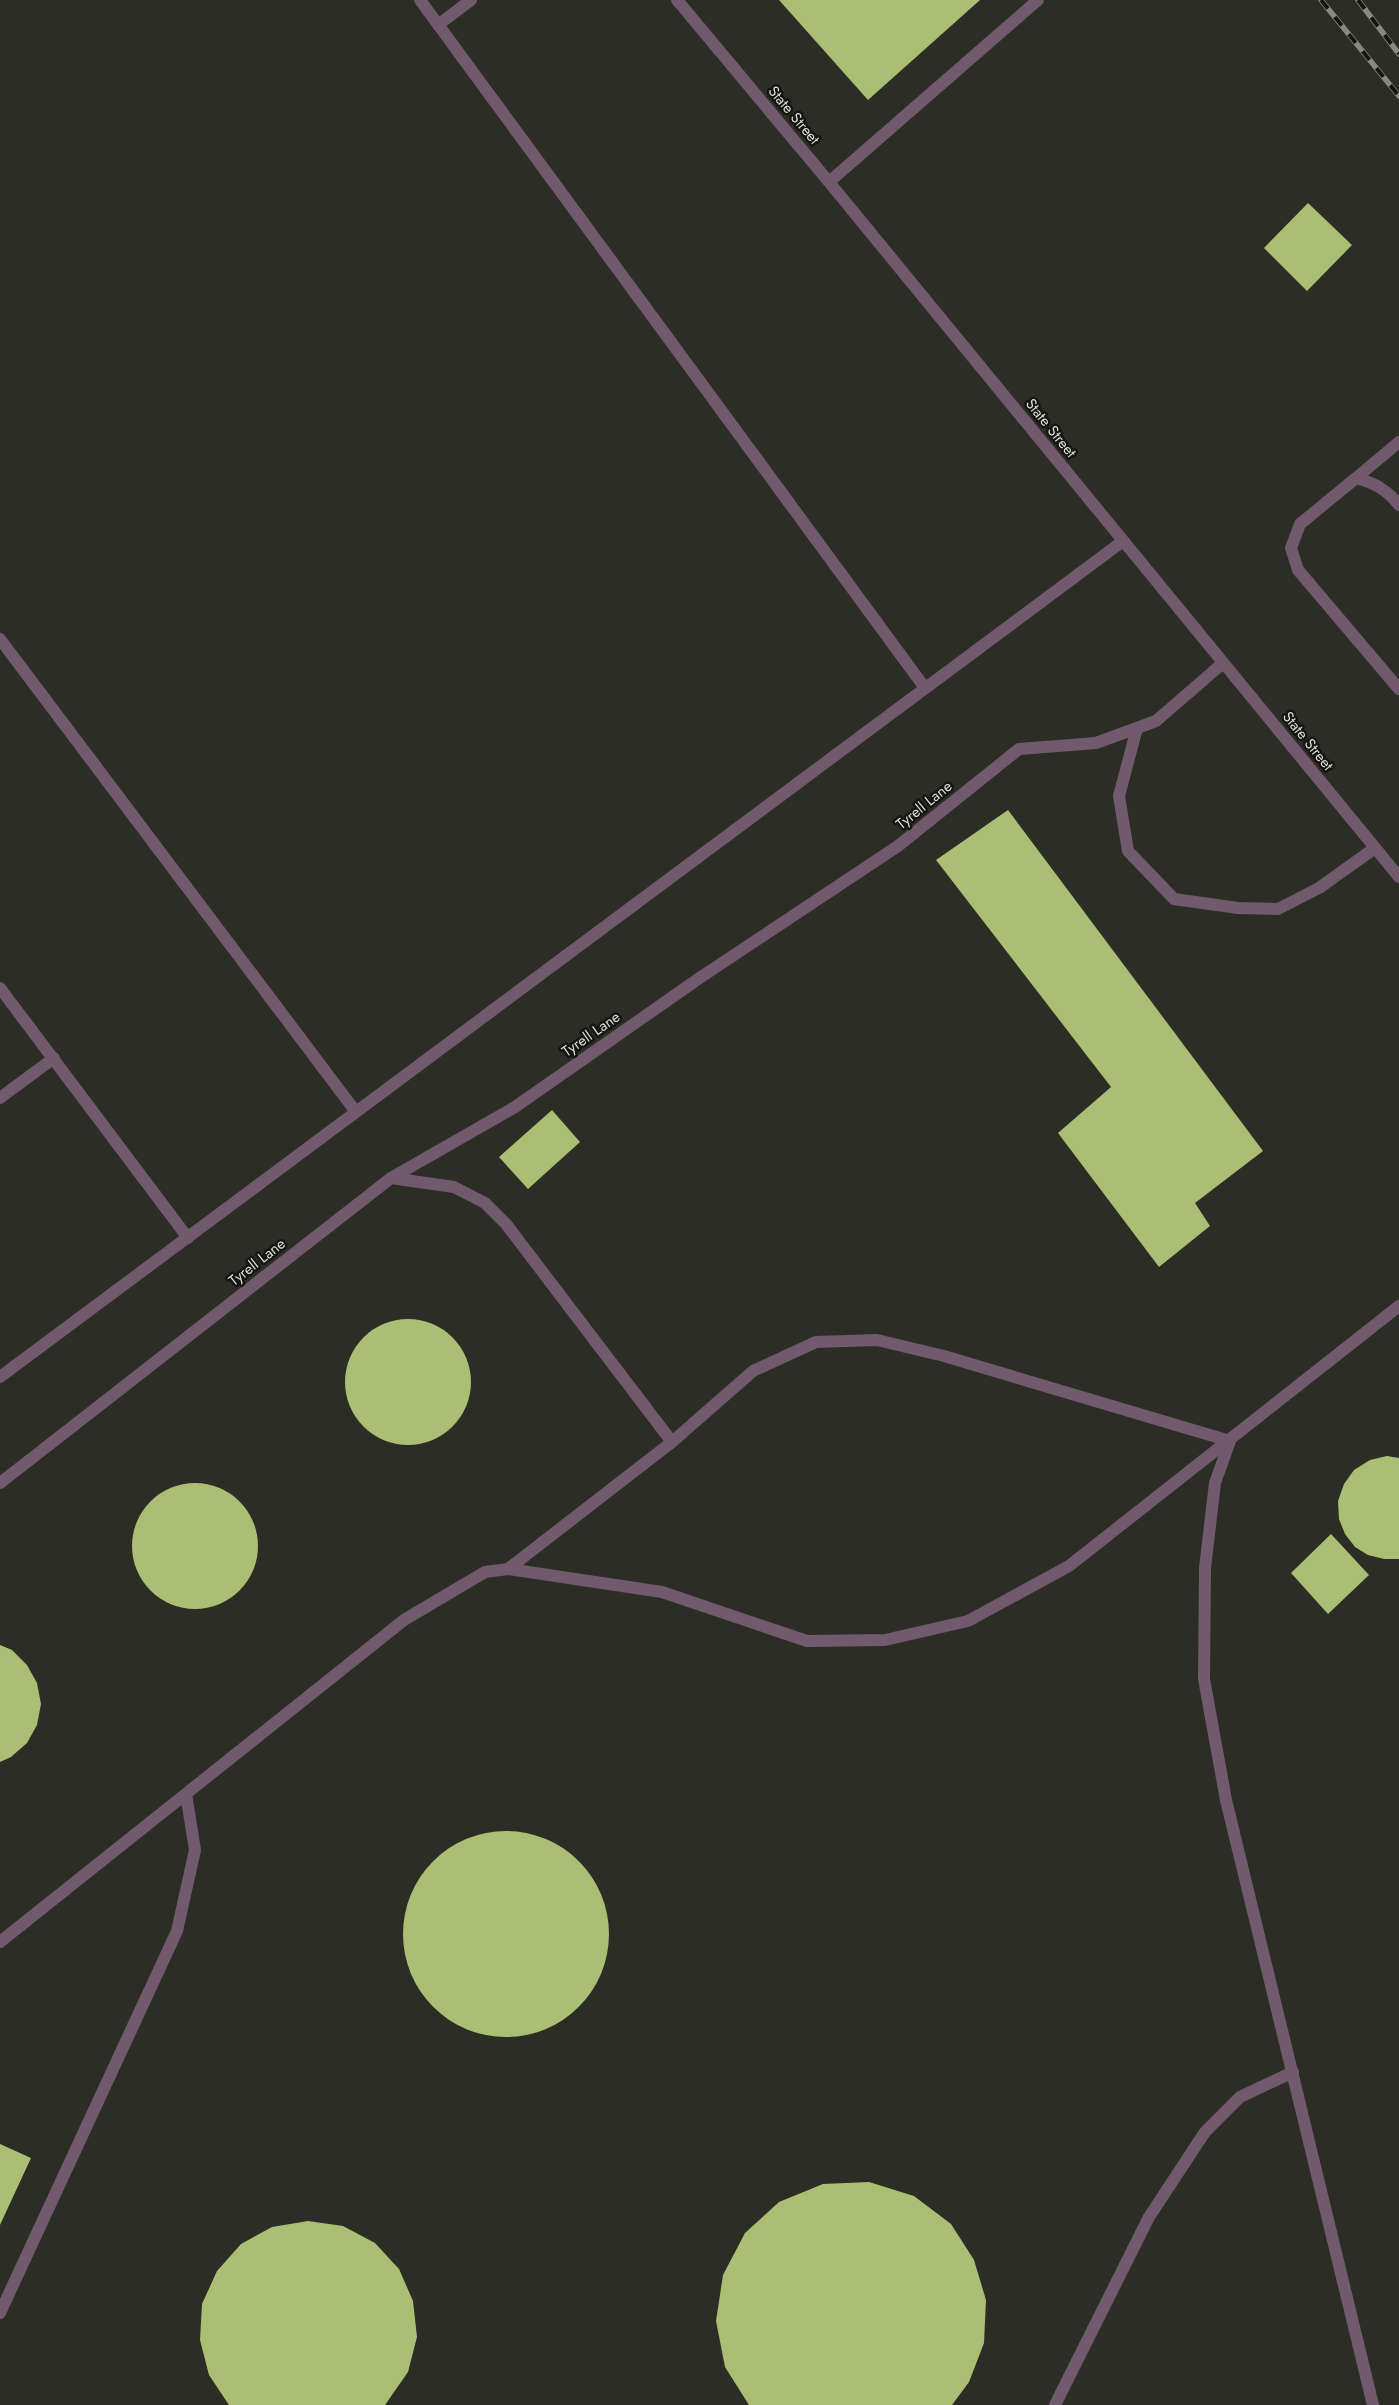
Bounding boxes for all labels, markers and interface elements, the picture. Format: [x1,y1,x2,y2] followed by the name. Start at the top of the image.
[763,81,825,149] street label: State Street
[1020,394,1082,463] street label: State Street
[1277,707,1339,776] street label: State Street
[891,775,957,835] street label: Tyrell Lane
[557,1006,625,1062] street label: Tyrell Lane
[224,1233,290,1291] street label: Tyrell Lane

